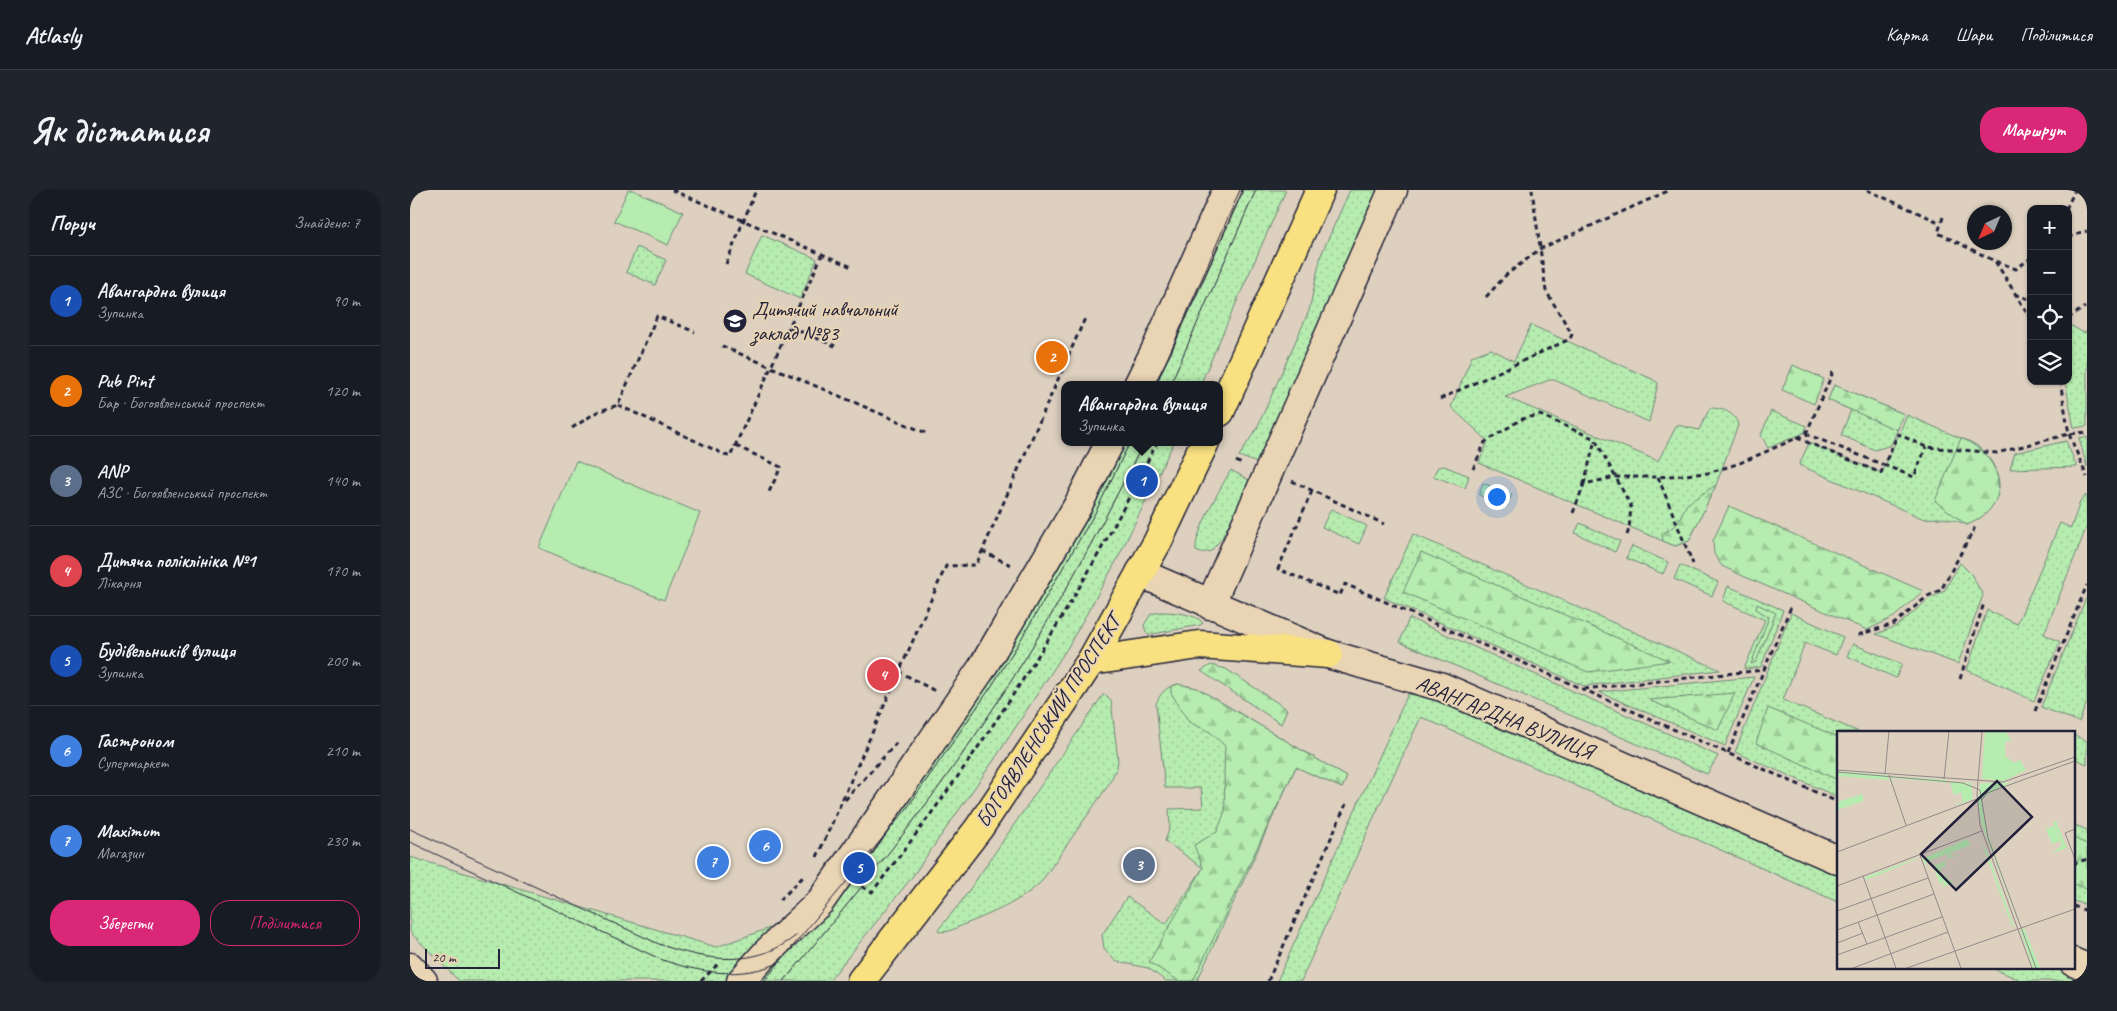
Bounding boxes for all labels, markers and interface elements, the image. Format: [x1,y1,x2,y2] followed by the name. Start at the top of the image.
[25,20,81,50] text: Atlasly
[1886,24,1927,46] text: Карта
[1955,24,1992,46] text: Шари
[2020,24,2092,46] text: Поділитися
[1980,107,2087,153] button: Маршрут
[30,108,208,153] text: Як дістатися
[1967,205,2012,250] north arrow
[2027,205,2072,385] map controls
[2027,205,2072,250] button: +
[50,210,95,236] text: Поруч
[294,213,360,233] text: Знайдено: 7
[2027,250,2072,295] button: −
[97,279,225,303] text: Авангардна вулиця
[62,291,70,311] text: 1
[333,291,360,311] text: 90 m
[2027,295,2072,340] button: locate
[749,296,899,347] place label: Дитячий навчальний заклад №83
[97,303,143,323] text: Зупинка
[722,308,748,334] school or university icon: Дитячий навчальний заклад №83
[1036,338,1068,376] pin: 2
[2027,340,2072,385] button: layers
[97,369,153,393] text: Pub Pint
[62,381,70,401] text: 2
[326,381,360,401] text: 120 m
[1061,381,1223,446] popup
[1078,392,1206,416] text: Авангардна вулиця
[97,393,264,413] text: Бар · Богоявленський проспект
[1078,416,1124,436] text: Зупинка
[97,459,127,483] text: ANP
[1126,462,1158,500] pin: 1
[62,471,70,491] text: 3
[326,471,360,491] text: 140 m
[97,483,267,503] text: АЗС · Богоявленський проспект
[1484,484,1510,510] your location
[97,549,256,573] text: Дитяча поліклініка №1
[62,561,70,581] text: 4
[326,561,360,581] text: 170 m
[97,573,140,593] text: Лікарня
[970,606,1129,832] street label: БОГОЯВЛЕНСЬКИЙ ПРОСПЕКТ
[97,639,235,663] text: Будівельників вулиця
[63,651,69,671] text: 5
[326,651,360,671] text: 200 m
[867,656,899,694] pin: 4
[97,663,143,683] text: Зупинка
[1413,670,1601,766] street label: АВАНГАРДНА ВУЛИЦЯ
[97,729,173,753] text: Гастроном
[1837,731,2074,968] inset map
[62,741,70,761] text: 6
[326,741,360,761] text: 210 m
[97,753,168,773] text: Супермаркет
[97,819,159,843] text: Maximum
[749,827,781,865] pin: 6
[62,831,70,851] text: 7
[326,831,360,851] text: 230 m
[97,843,144,863] text: Магазин
[697,843,729,881] pin: 7
[1123,846,1155,884] pin: 3
[843,849,875,887] pin: 5
[50,900,200,946] button: Зберегти
[210,900,360,946] button: Поділитися
[425,946,500,969] scale bar
[432,949,456,966] text: 20 m

